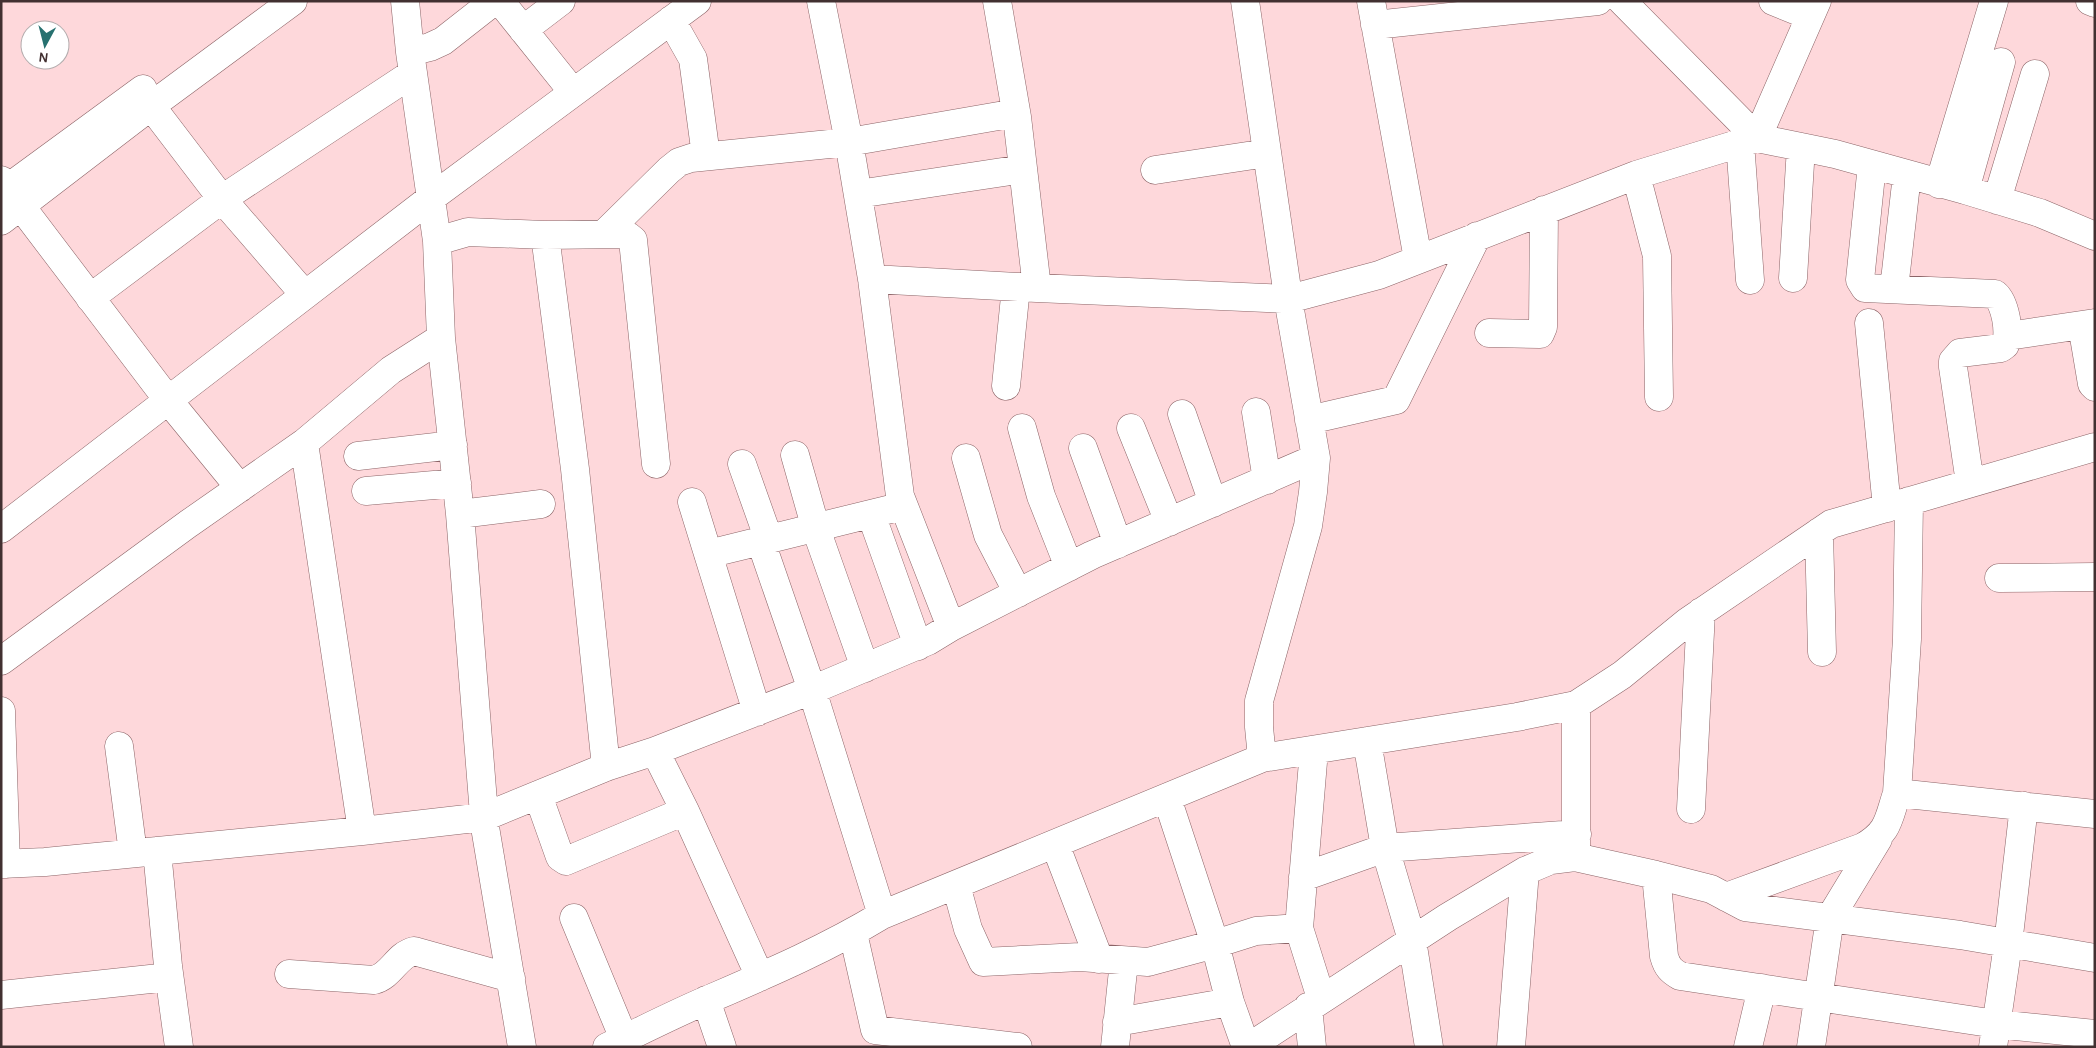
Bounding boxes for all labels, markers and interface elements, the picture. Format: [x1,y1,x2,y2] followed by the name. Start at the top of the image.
[20,20,70,70] north arrow
[37,48,49,66] text: N

